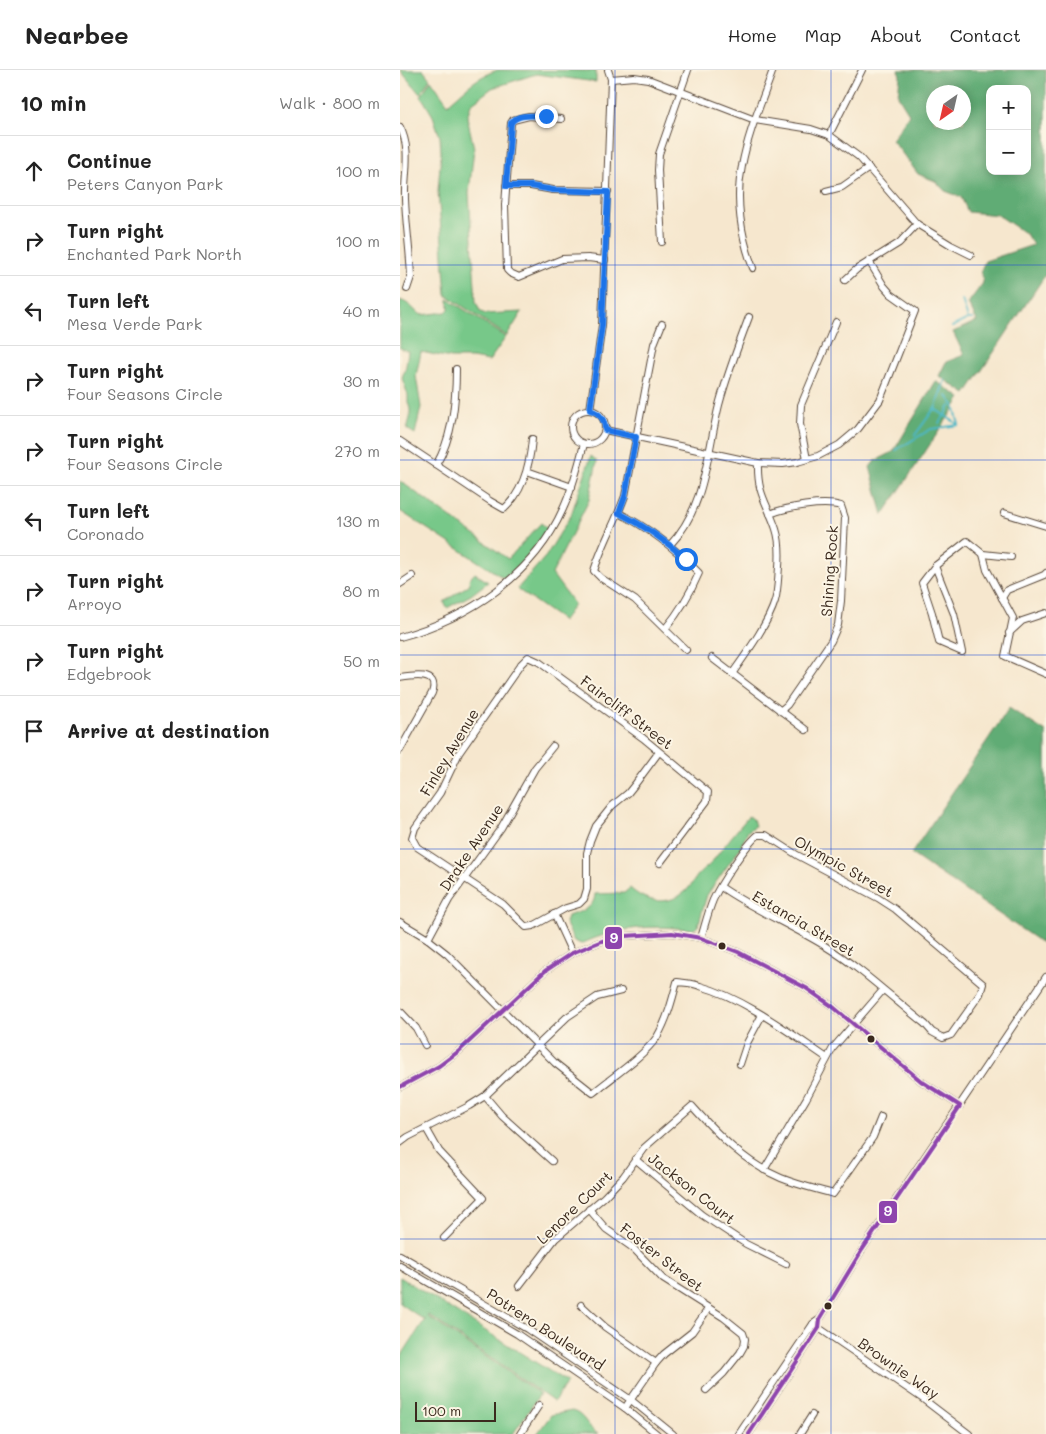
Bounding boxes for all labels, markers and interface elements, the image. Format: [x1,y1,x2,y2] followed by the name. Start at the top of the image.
[25,19,129,50] text: Nearbee
[728,23,777,47] text: Home
[805,23,841,47] text: Map
[869,23,922,47] text: About
[950,23,1021,47] text: Contact
[926,85,971,130] north arrow
[986,85,1031,175] map controls
[986,85,1031,130] button: +
[20,89,86,116] text: 10 min
[279,92,380,113] text: Walk · 800 m
[535,105,558,128] route end
[986,130,1031,175] button: −
[67,148,152,173] text: Continue
[20,157,48,185] icon: ahead
[335,160,380,181] text: 100 m
[67,173,223,194] text: Peters Canyon Park
[67,218,164,243] text: Turn right
[20,227,48,255] icon: right
[335,230,380,251] text: 100 m
[67,243,241,264] text: Enchanted Park North
[67,288,150,313] text: Turn left
[20,297,48,325] icon: left
[343,300,380,321] text: 40 m
[67,313,202,334] text: Mesa Verde Park
[67,358,164,383] text: Turn right
[20,367,48,395] icon: right
[343,370,380,391] text: 30 m
[67,383,223,404] text: Four Seasons Circle
[67,428,164,453] text: Turn right
[20,437,48,465] icon: right
[334,440,380,461] text: 270 m
[67,453,223,474] text: Four Seasons Circle
[67,498,150,523] text: Turn left
[20,507,48,535] icon: left
[336,510,380,531] text: 130 m
[67,523,144,544] text: Coronado
[816,525,842,617] street label: Shining Rock
[675,548,698,571] route start
[67,568,164,593] text: Turn right
[20,577,48,605] icon: right
[343,580,380,601] text: 80 m
[67,593,121,614] text: Arroyo
[67,638,164,663] text: Turn right
[20,647,48,675] icon: right
[343,650,380,671] text: 50 m
[67,663,151,684] text: Edgebrook
[577,671,677,753] street label: Faircliff Street
[415,704,483,800] street label: Finley Avenue
[20,717,48,745] icon: arrive
[67,718,270,743] text: Arrive at destination
[434,799,508,895] street label: Drake Avenue
[791,830,897,902] street label: Olympic Street
[749,885,859,961] street label: Estancia Street
[604,926,623,950] line badge: 9
[610,928,619,947] text: 9
[717,941,727,951] unlabelled marker
[866,1034,876,1044] unlabelled marker
[644,1148,740,1228] street label: Jackson Court
[532,1166,616,1248] street label: Lenore Court
[878,1200,898,1224] line badge: 9
[884,1201,893,1220] text: 9
[616,1218,708,1296] street label: Foster Street
[483,1283,609,1375] street label: Potrero Boulevard
[823,1301,833,1311] unlabelled marker
[854,1333,944,1403] street label: Brownie Way
[415,1399,496,1422] scale bar
[422,1401,461,1420] text: 100 m

